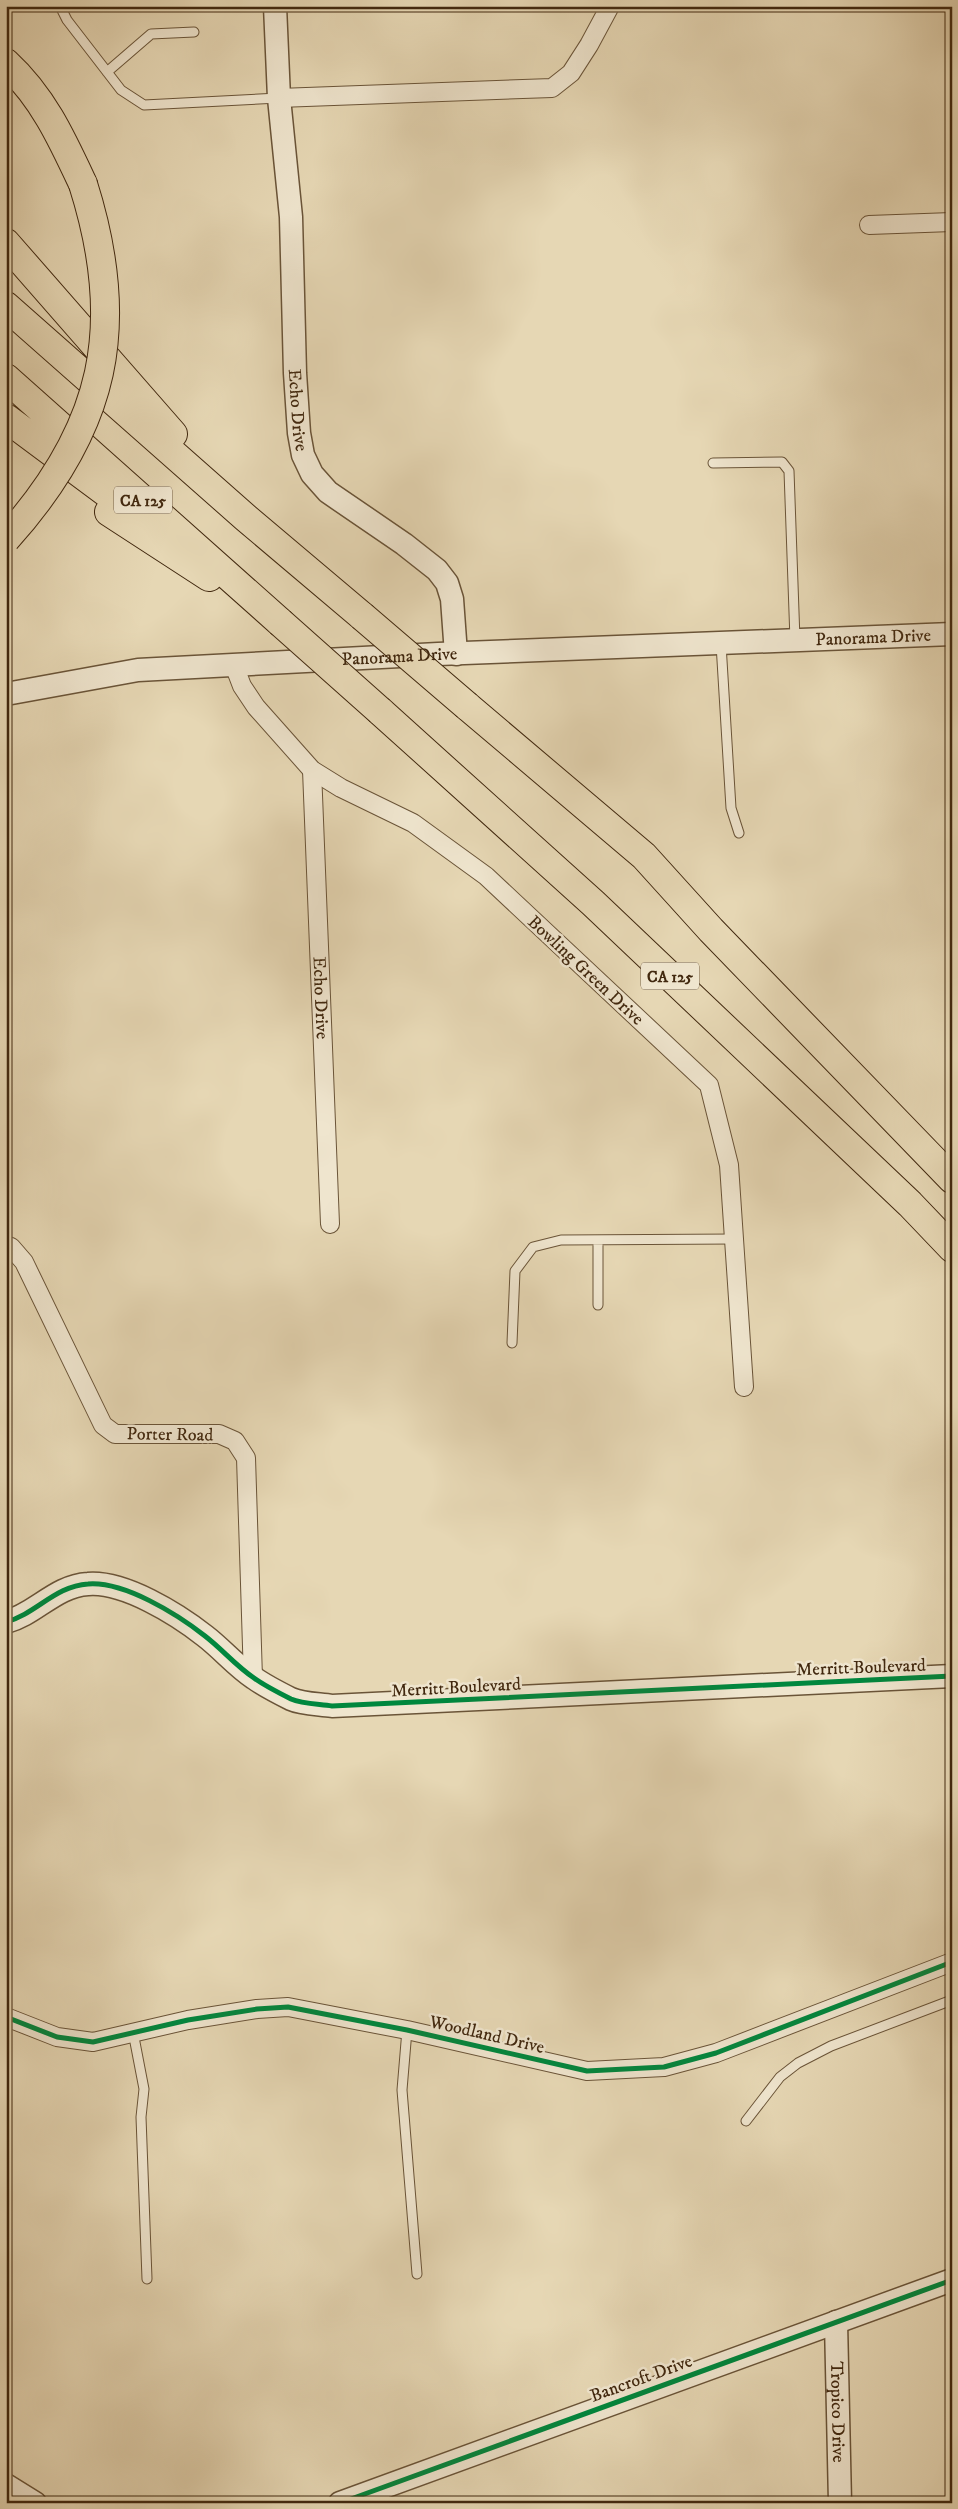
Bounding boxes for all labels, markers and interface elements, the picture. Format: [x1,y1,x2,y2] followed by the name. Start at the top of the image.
[283,368,312,453] street label: Echo Drive
[114,486,172,514] road number: CA 125
[815,625,931,651] street label: Panorama Drive
[341,643,458,671] street label: Panorama Drive
[523,911,648,1030] street label: Bowling Green Drive
[307,956,333,1040] street label: Echo Drive
[641,962,699,989] road number: CA 125
[127,1423,213,1447] street label: Porter Road
[796,1655,926,1681] street label: Merritt Boulevard
[391,1674,521,1702] street label: Merritt Boulevard
[426,2011,546,2059] street label: Woodland Drive
[587,2350,695,2408] street label: Bancroft Drive
[825,2361,849,2463] street label: Tropico Drive

